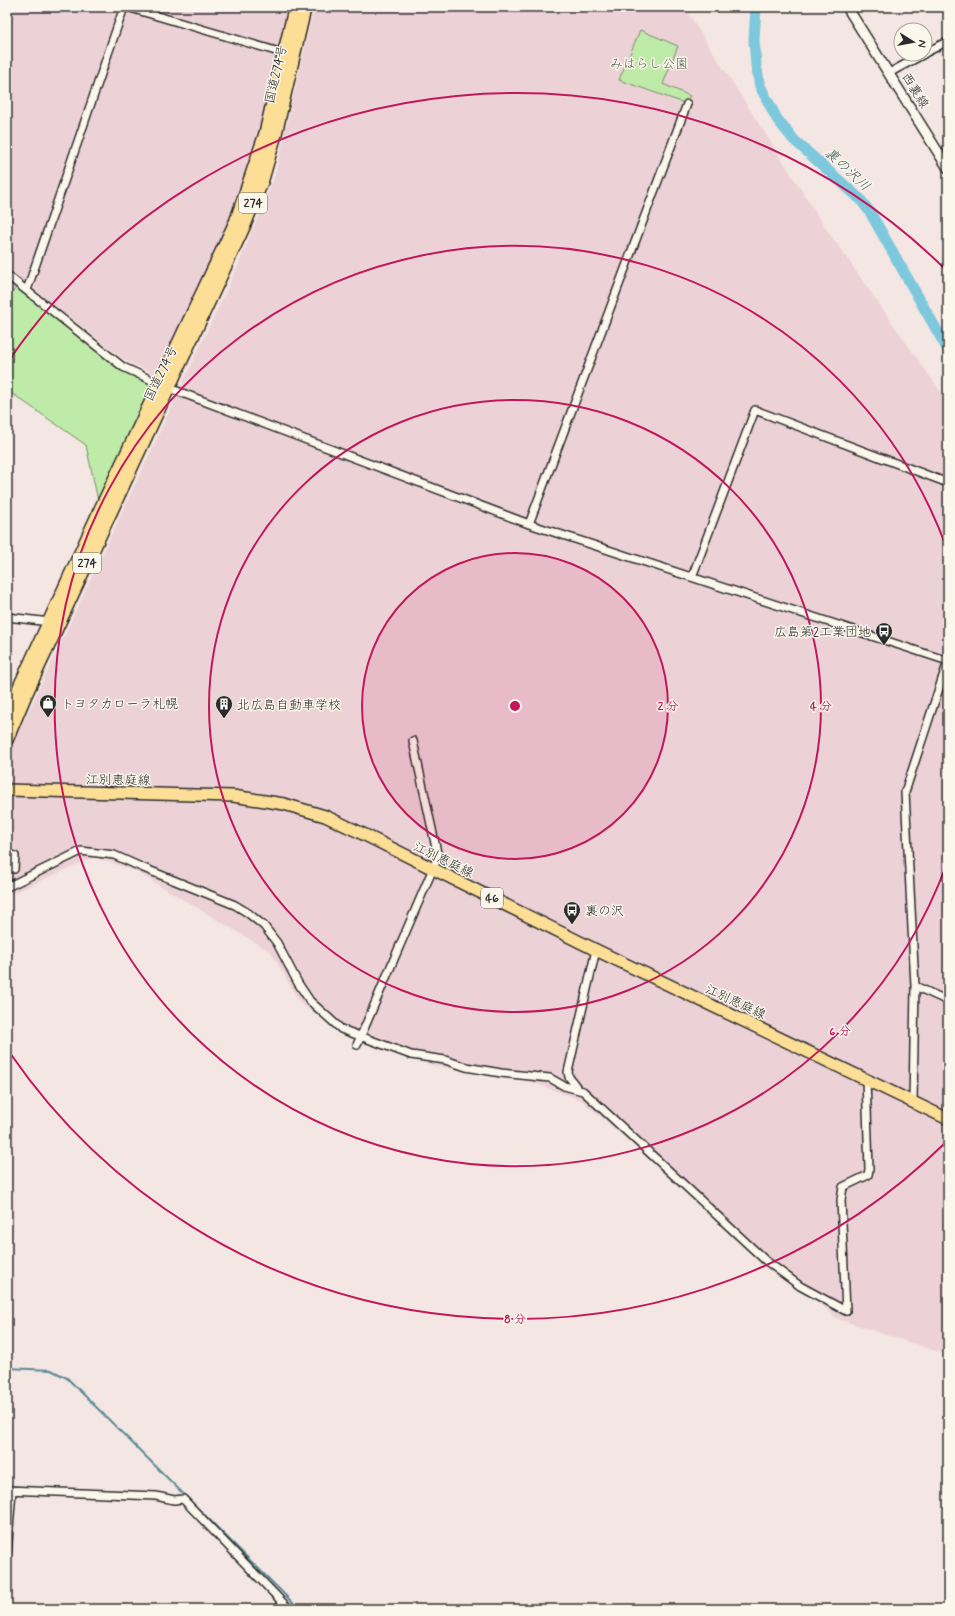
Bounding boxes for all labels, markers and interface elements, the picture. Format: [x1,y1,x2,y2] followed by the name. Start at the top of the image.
[893,22,933,62] north arrow
[914,39,929,49] text: N
[261,43,291,105] street label: 国道274号
[610,56,688,73] park label: みはらし公園
[897,70,933,113] street label: 西裏線
[821,144,874,195] water label: 裏の沢川
[239,193,267,213] road number: 274
[141,343,182,404] street label: 国道274号
[73,553,101,573] road number: 274
[874,621,894,646] bus stop icon: 広島第2工業団地
[774,624,871,641] place label: 広島第2工業団地
[38,693,58,718] shop icon: トヨタカローラ札幌
[214,694,234,719] building icon: 北広島自動車学校
[61,696,178,713] place label: トヨタカローラ札幌
[237,697,341,714] place label: 北広島自動車学校
[508,699,522,713] centre of rings
[657,699,679,715] text: 2 分
[810,699,832,715] text: 4 分
[85,771,152,790] street label: 江別恵庭線
[410,838,477,883] street label: 江別恵庭線
[481,888,503,908] road number: 46
[562,900,582,925] bus stop icon: 裏の沢
[585,903,624,920] place label: 裏の沢
[702,981,769,1024] street label: 江別恵庭線
[829,1024,851,1040] text: 6 分
[504,1312,526,1328] text: 8 分

